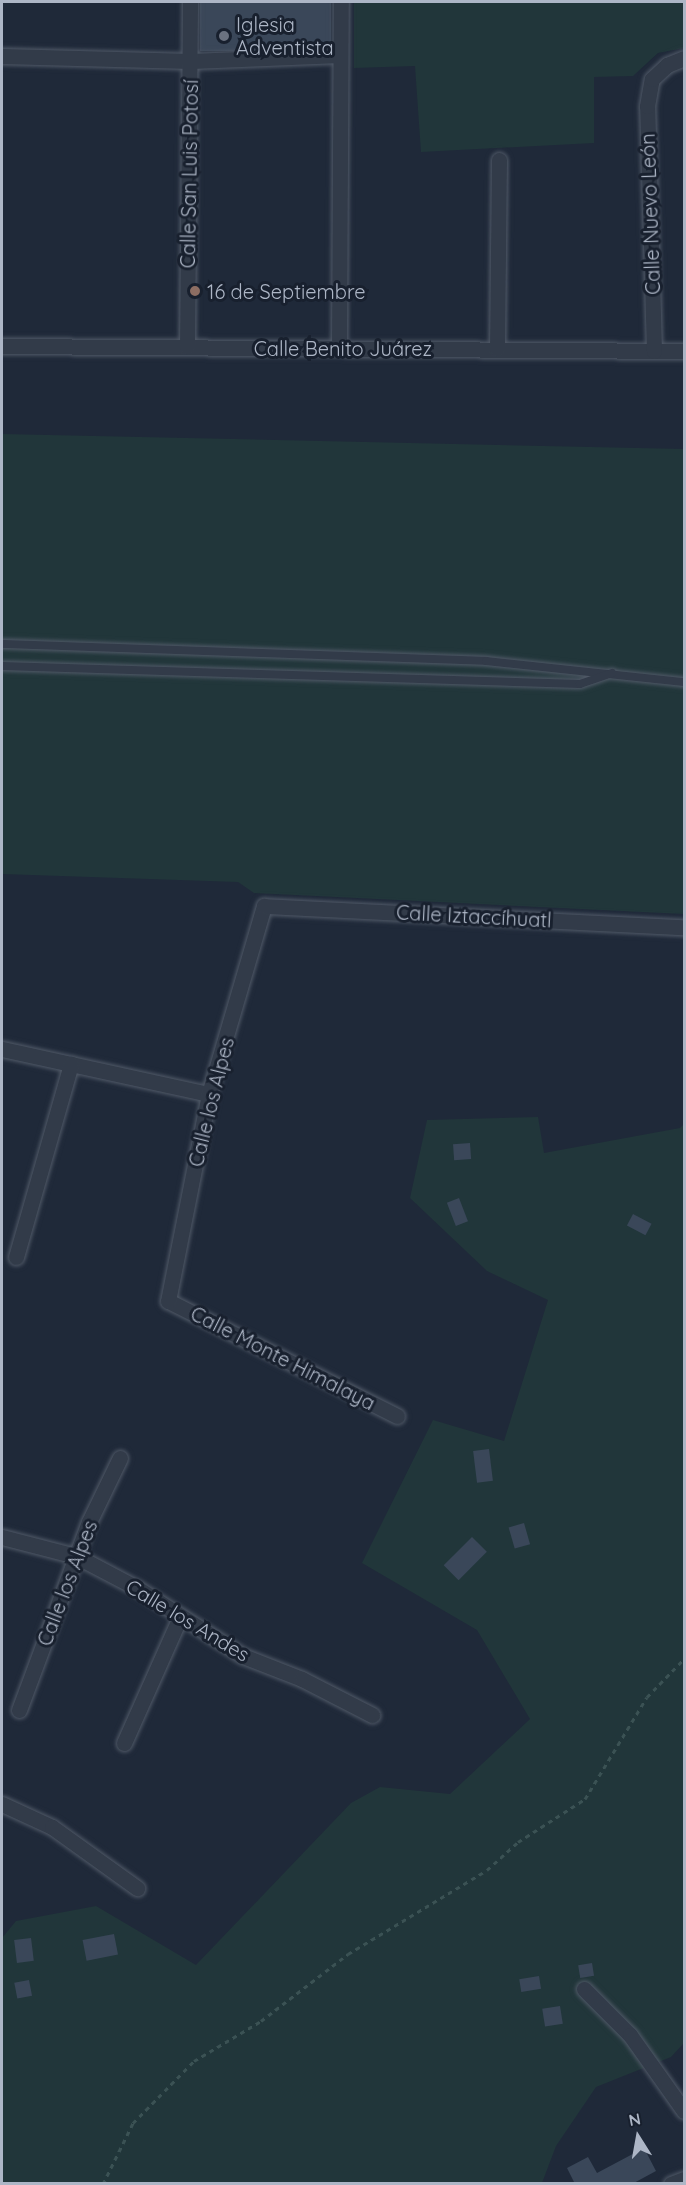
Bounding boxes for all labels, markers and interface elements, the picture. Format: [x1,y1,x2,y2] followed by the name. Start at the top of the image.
[236,13,334,60] place label: Iglesia Adventista
[217,29,231,43] marker: Iglesia Adventista
[175,79,203,269] street label: Calle San Luis Potosí
[635,133,665,295] street label: Calle Nuevo León
[207,279,365,303] place label: 16 de Septiembre
[188,284,202,298] marker: 16 de Septiembre
[254,336,432,360] street label: Calle Benito Juárez
[396,900,552,932] street label: Calle Iztaccíhuatl
[183,1035,239,1169] street label: Calle los Alpes
[187,1301,379,1415] street label: Calle Monte Himalaya
[32,1517,102,1649] street label: Calle los Alpes
[122,1574,254,1666] street label: Calle los Andes
[608,2107,668,2167] north arrow
[627,2108,642,2130] text: N

